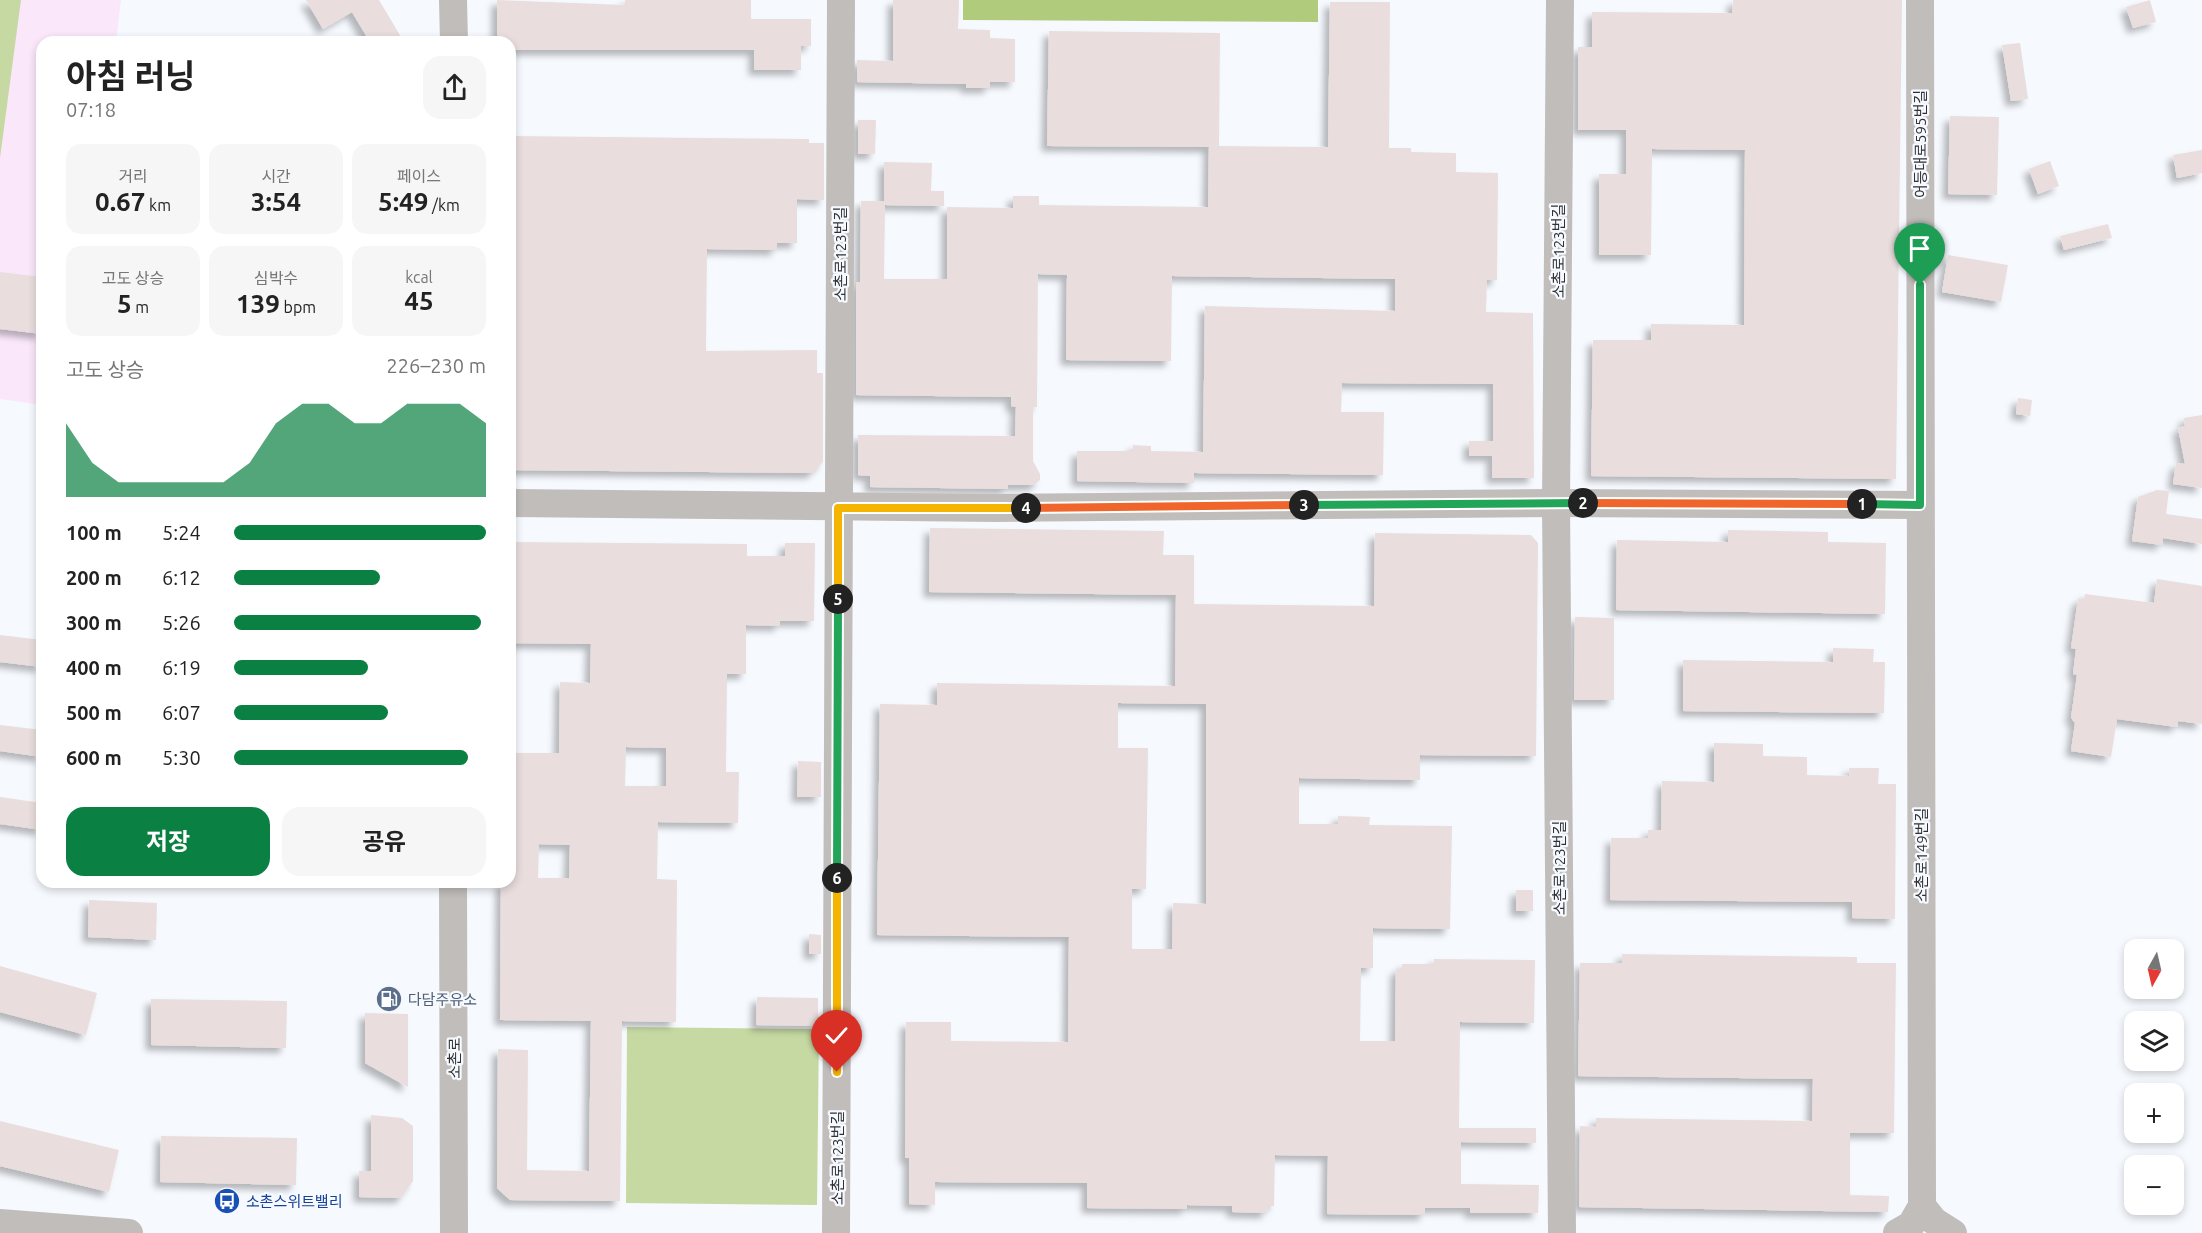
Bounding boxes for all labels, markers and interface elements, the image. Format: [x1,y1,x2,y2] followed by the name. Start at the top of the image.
[423,56,486,119] button: share
[66,57,195,94] text: 아침 러닝
[1912,90,1929,198] street label: 어등대로595번길
[66,98,116,121] text: 07:18
[118,167,148,185] text: 거리
[261,167,291,185] text: 시간
[397,167,441,185] text: 페이스
[95,187,145,216] text: 0.67
[251,187,301,216] text: 3:54
[378,187,428,216] text: 5:49
[145,196,171,214] text: km
[428,196,460,214] text: /km
[1550,204,1567,298] street label: 소촌로123번길
[832,207,849,301] street label: 소촌로123번길
[1894,223,1945,285] pin
[1903,232,1936,265] icon: arrive
[405,268,433,286] text: kcal
[102,269,164,287] text: 고도 상승
[254,269,298,287] text: 심박수
[404,286,434,315] text: 45
[117,289,132,318] text: 5
[236,289,280,318] text: 139
[132,298,149,316] text: m
[280,298,316,316] text: bpm
[387,354,486,377] text: 226–230 m
[66,358,144,381] text: 고도 상승
[1568,488,1598,518] pin: 2
[1847,489,1877,519] pin: 1
[1289,490,1319,520] pin: 3
[1011,493,1041,523] pin: 4
[1578,494,1588,512] text: 2
[1857,495,1867,513] text: 1
[1299,496,1309,514] text: 3
[1021,499,1031,517] text: 4
[66,521,122,544] text: 100 m
[162,521,201,544] text: 5:24
[66,566,122,589] text: 200 m
[162,566,201,589] text: 6:12
[823,584,853,614] pin: 5
[833,590,843,608] text: 5
[66,611,122,634] text: 300 m
[162,611,201,634] text: 5:26
[66,656,122,679] text: 400 m
[162,656,201,679] text: 6:19
[66,701,122,724] text: 500 m
[162,701,201,724] text: 6:07
[66,746,122,769] text: 600 m
[162,746,201,769] text: 5:30
[66,807,270,876] button: 저장
[282,807,486,876] button: 공유
[1913,808,1930,902] street label: 소촌로149번길
[1551,821,1568,915] street label: 소촌로123번길
[822,863,852,893] pin: 6
[832,869,842,887] text: 6
[2124,939,2184,999] north arrow
[2124,939,2184,1215] map controls
[374,984,404,1014] fuel station icon: 다담주유소
[408,991,477,1008] place label: 다담주유소
[811,1010,862,1072] pin
[2124,1011,2184,1071] button: layers
[820,1019,853,1052] icon: check
[446,1037,463,1079] street label: 소촌로
[2124,1083,2184,1143] button: +
[829,1111,846,1205] street label: 소촌로123번길
[2124,1155,2184,1215] button: −
[212,1186,242,1216] bus stop icon: 소촌스위트밸리
[246,1193,343,1210] place label: 소촌스위트밸리

